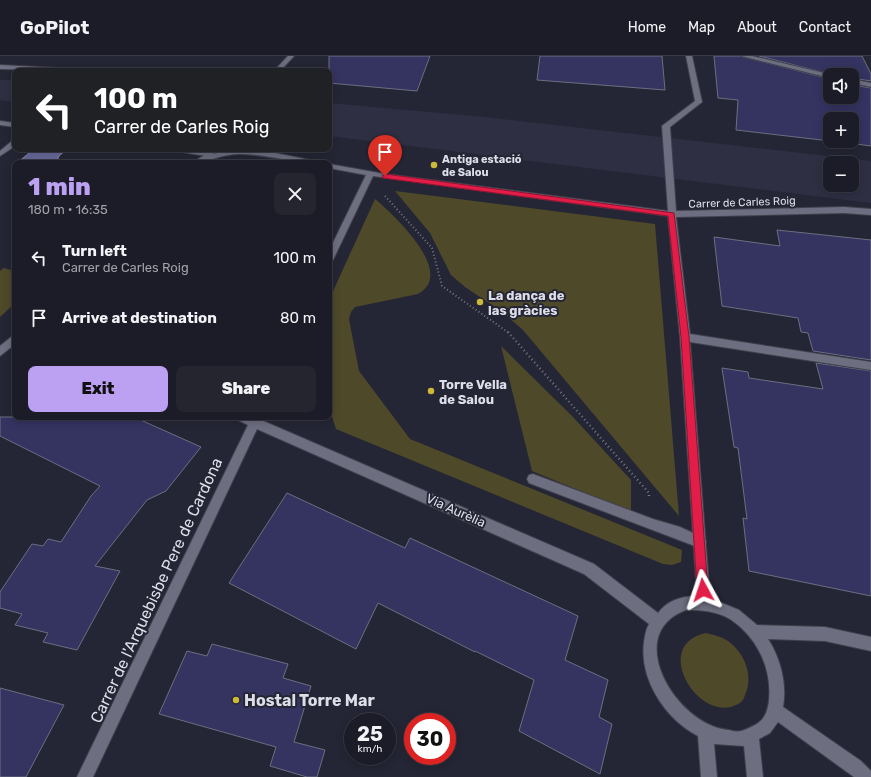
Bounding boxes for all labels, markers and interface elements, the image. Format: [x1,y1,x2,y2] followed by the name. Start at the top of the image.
[20,16,89,39] text: GoPilot
[628,19,666,36] text: Home
[688,19,715,36] text: Map
[737,19,777,36] text: About
[799,19,851,36] text: Contact
[823,68,859,192] map controls
[823,68,859,104] button: sound
[94,82,178,115] text: 100 m
[28,84,80,136] icon: left
[823,112,859,148] button: +
[94,116,269,138] text: Carrer de Carles Roig
[368,135,402,176] pin
[374,141,396,163] icon: arrive
[442,153,522,179] place label: Antiga estació de Salou
[823,156,859,192] button: −
[429,160,439,170] marker: Antiga estació de Salou
[28,173,91,201] text: 1 min
[274,173,316,215] button: close
[688,194,796,211] street label: Carrer de Carles Roig
[28,202,108,217] text: 180 m · 16:35
[62,242,127,260] text: Turn left
[28,247,50,269] icon: left
[274,249,316,267] text: 100 m
[62,260,189,275] text: Carrer de Carles Roig
[488,288,565,318] place label: La dança de las gràcies
[475,297,485,307] marker: La dança de las gràcies
[28,307,50,329] icon: arrive
[62,309,217,327] text: Arrive at destination
[280,309,316,327] text: 80 m
[28,366,168,412] button: Exit
[176,366,316,412] button: Share
[439,377,507,407] place label: Torre Vella de Salou
[426,386,436,396] marker: Torre Vella de Salou
[86,455,226,726] street label: Carrer de l'Arquebisbe Pere de Cardona
[424,491,488,530] street label: Via Aurèlia
[682,569,724,611] position arrow
[244,691,376,710] place label: Hostal Torre Mar
[231,695,241,705] marker: Hostal Torre Mar
[404,713,456,765] speed limit sign: 30
[357,722,383,746] text: 25
[358,743,382,755] text: km/h

